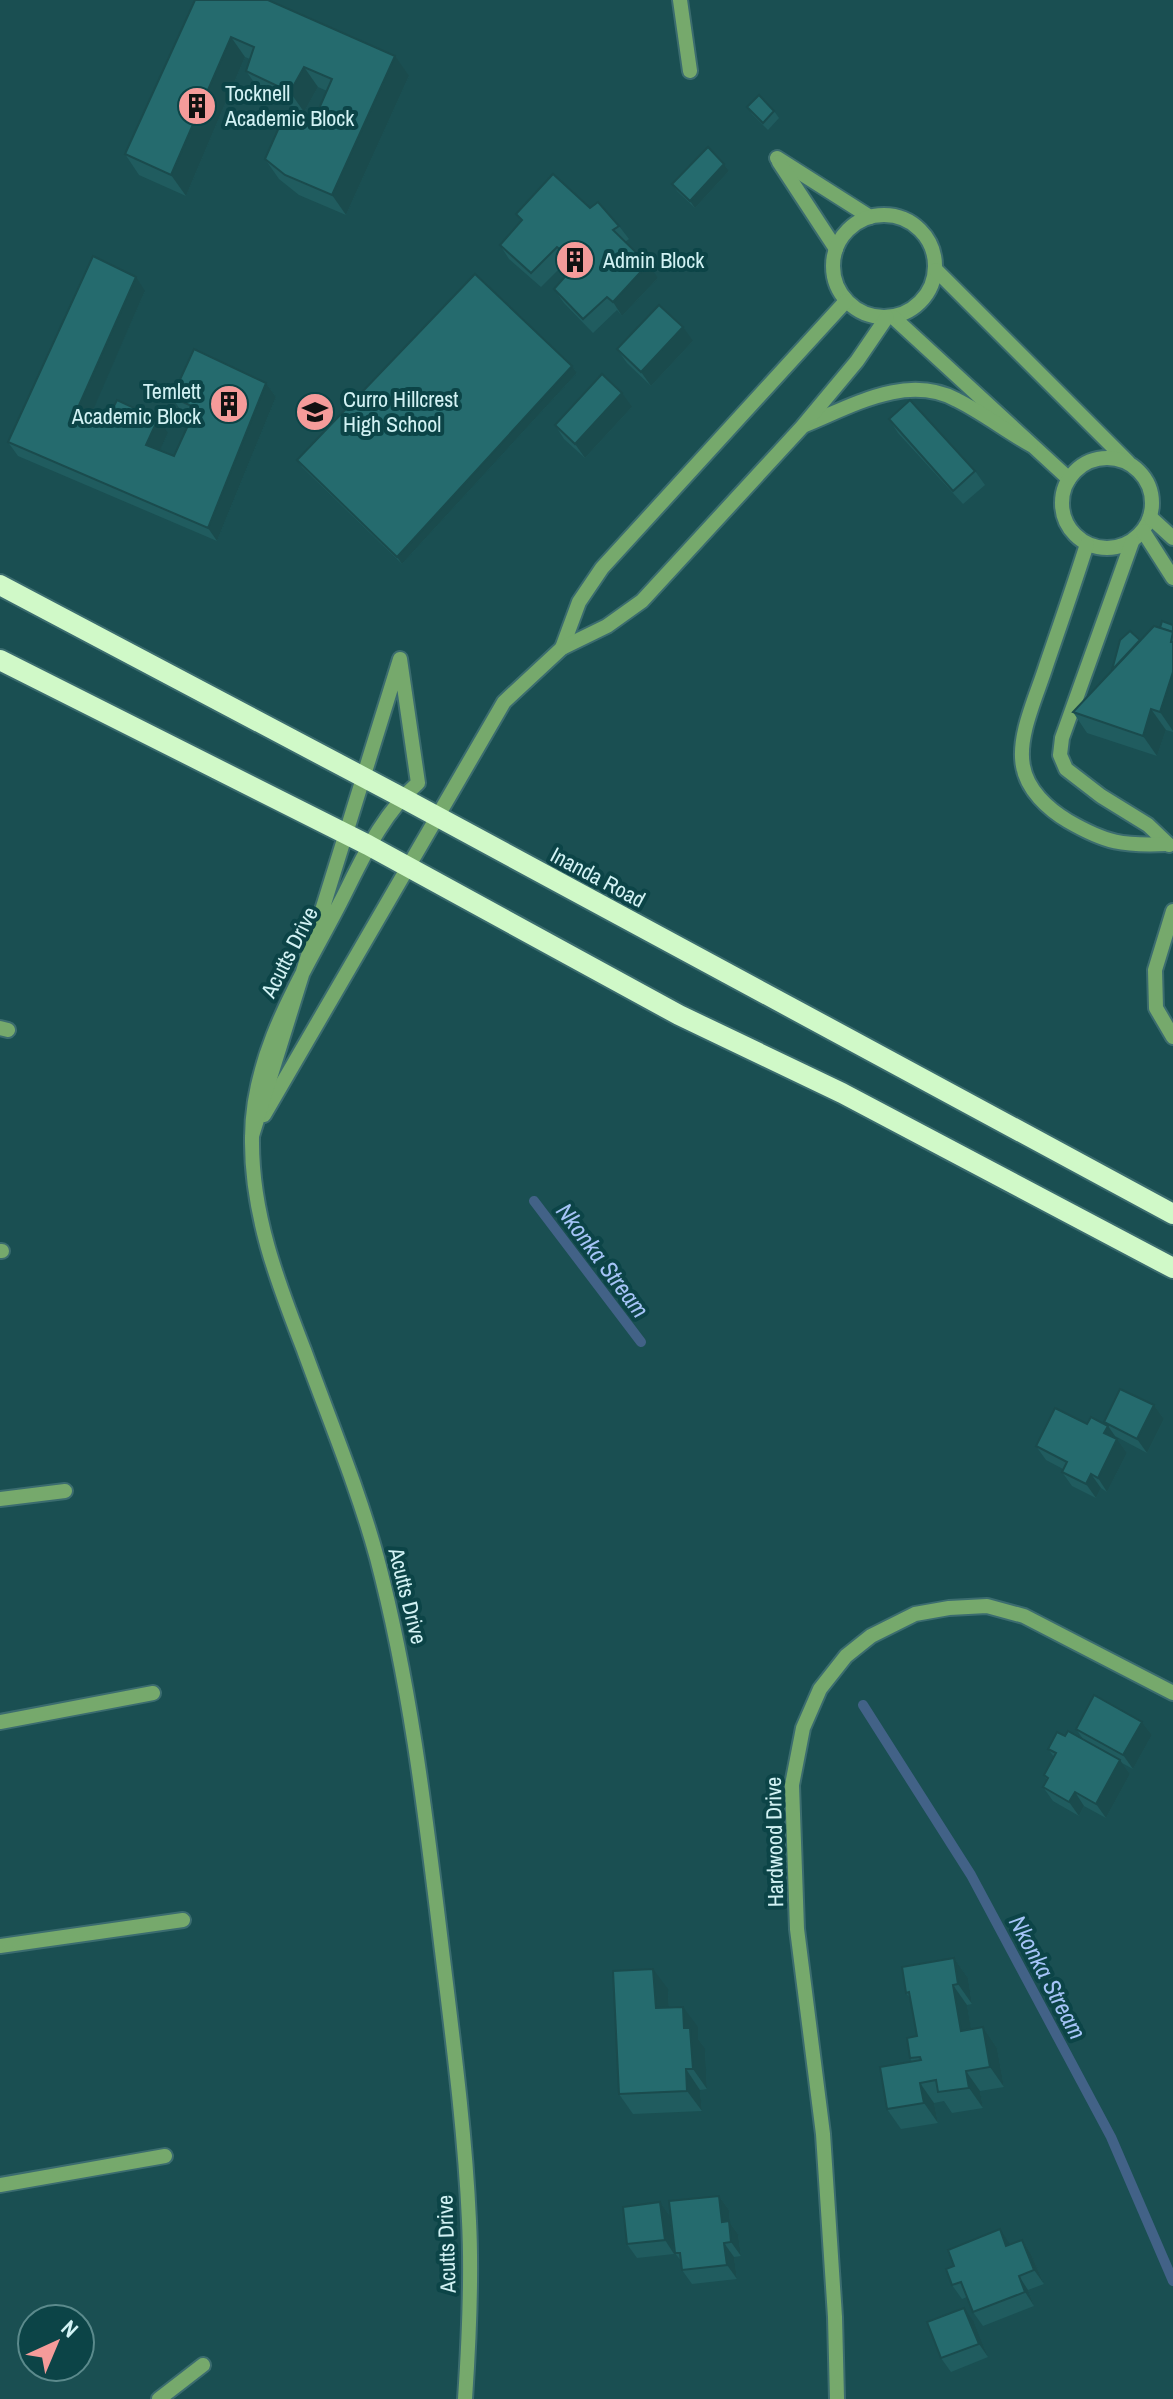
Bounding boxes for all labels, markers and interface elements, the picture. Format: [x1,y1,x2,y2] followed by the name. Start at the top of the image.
[224,78,355,133] place label: Tocknell Academic Block
[176,85,218,127] building icon: Tocknell Academic Block
[554,239,596,281] building icon: Admin Block
[602,245,705,275] place label: Admin Block
[71,376,202,431] place label: Temlett Academic Block
[208,383,250,425] building icon: Temlett Academic Block
[343,384,458,439] place label: Curro Hillcrest High School
[294,391,336,433] school or university icon: Curro Hillcrest High School
[545,840,651,914] street label: Inanda Road
[253,901,325,1003] street label: Acutts Drive
[549,1196,657,1324] water label: Nkonka Stream
[381,1544,434,1647] street label: Acutts Drive
[758,1777,790,1907] street label: Hardwood Drive
[1002,1910,1094,2044] water label: Nkonka Stream
[429,2194,463,2295] street label: Acutts Drive
[16,2303,96,2383] north arrow
[55,2313,85,2344] text: N

